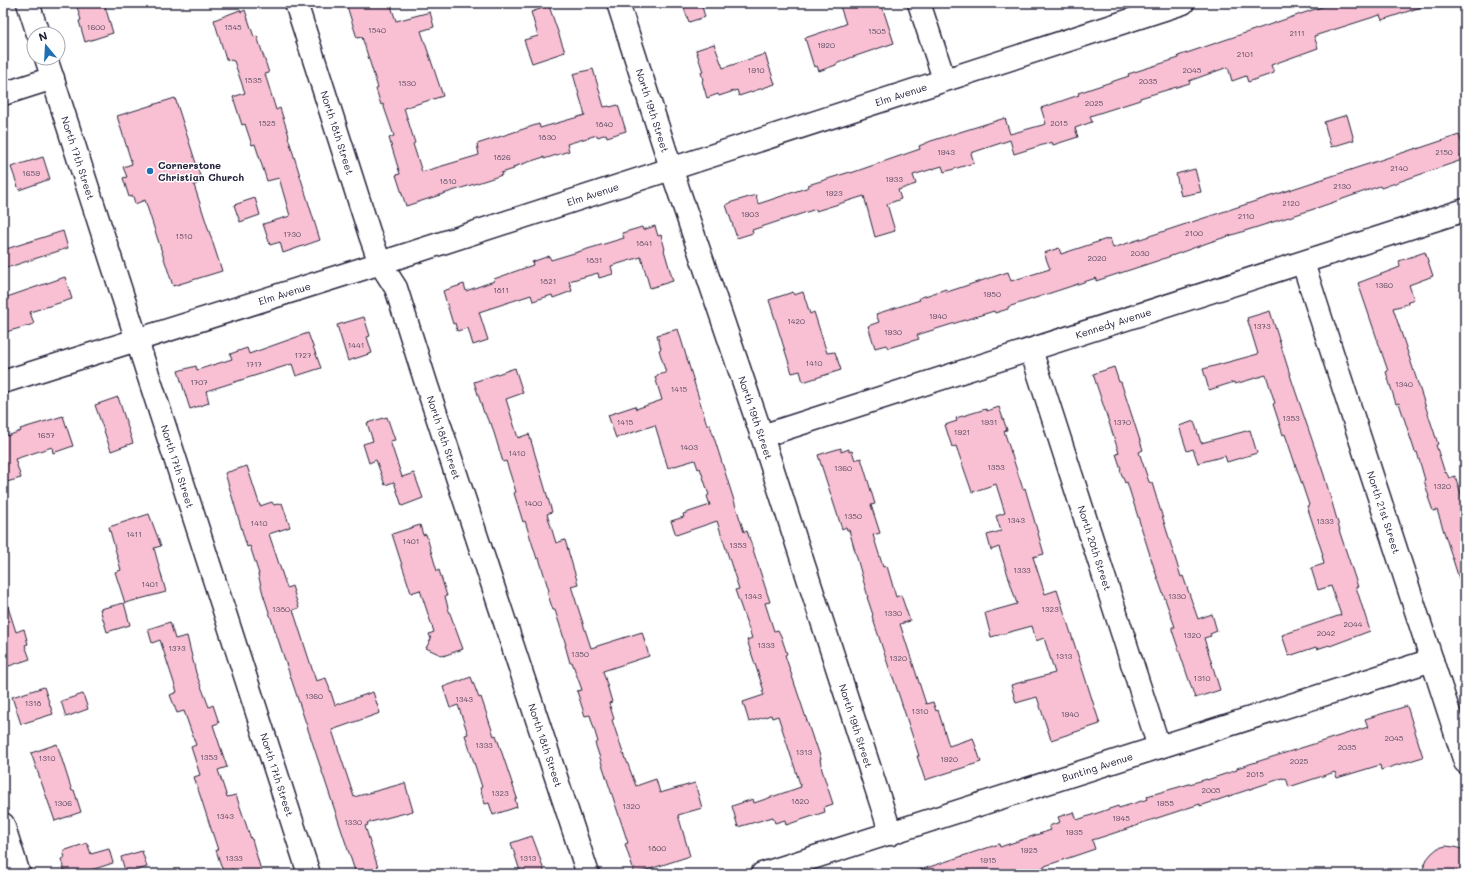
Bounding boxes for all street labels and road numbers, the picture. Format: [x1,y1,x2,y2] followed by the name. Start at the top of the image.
[633,67,673,154] street label: North 19th Street
[873,79,929,109] street label: Elm Avenue
[317,89,357,176] street label: North 18th Street
[58,114,98,201] street label: North 17th Street
[565,179,621,209] street label: Elm Avenue
[256,279,312,308] street label: Elm Avenue
[1074,304,1153,342] street label: Kennedy Avenue
[735,374,776,461] street label: North 19th Street
[424,394,464,481] street label: North 18th Street
[158,423,198,510] street label: North 17th Street
[1364,469,1404,555] street label: North 21st Street
[1075,504,1115,592] street label: North 20th Street
[836,682,876,769] street label: North 19th Street
[525,702,566,789] street label: North 18th Street
[257,731,297,818] street label: North 17th Street
[1060,749,1135,785] street label: Bunting Avenue

